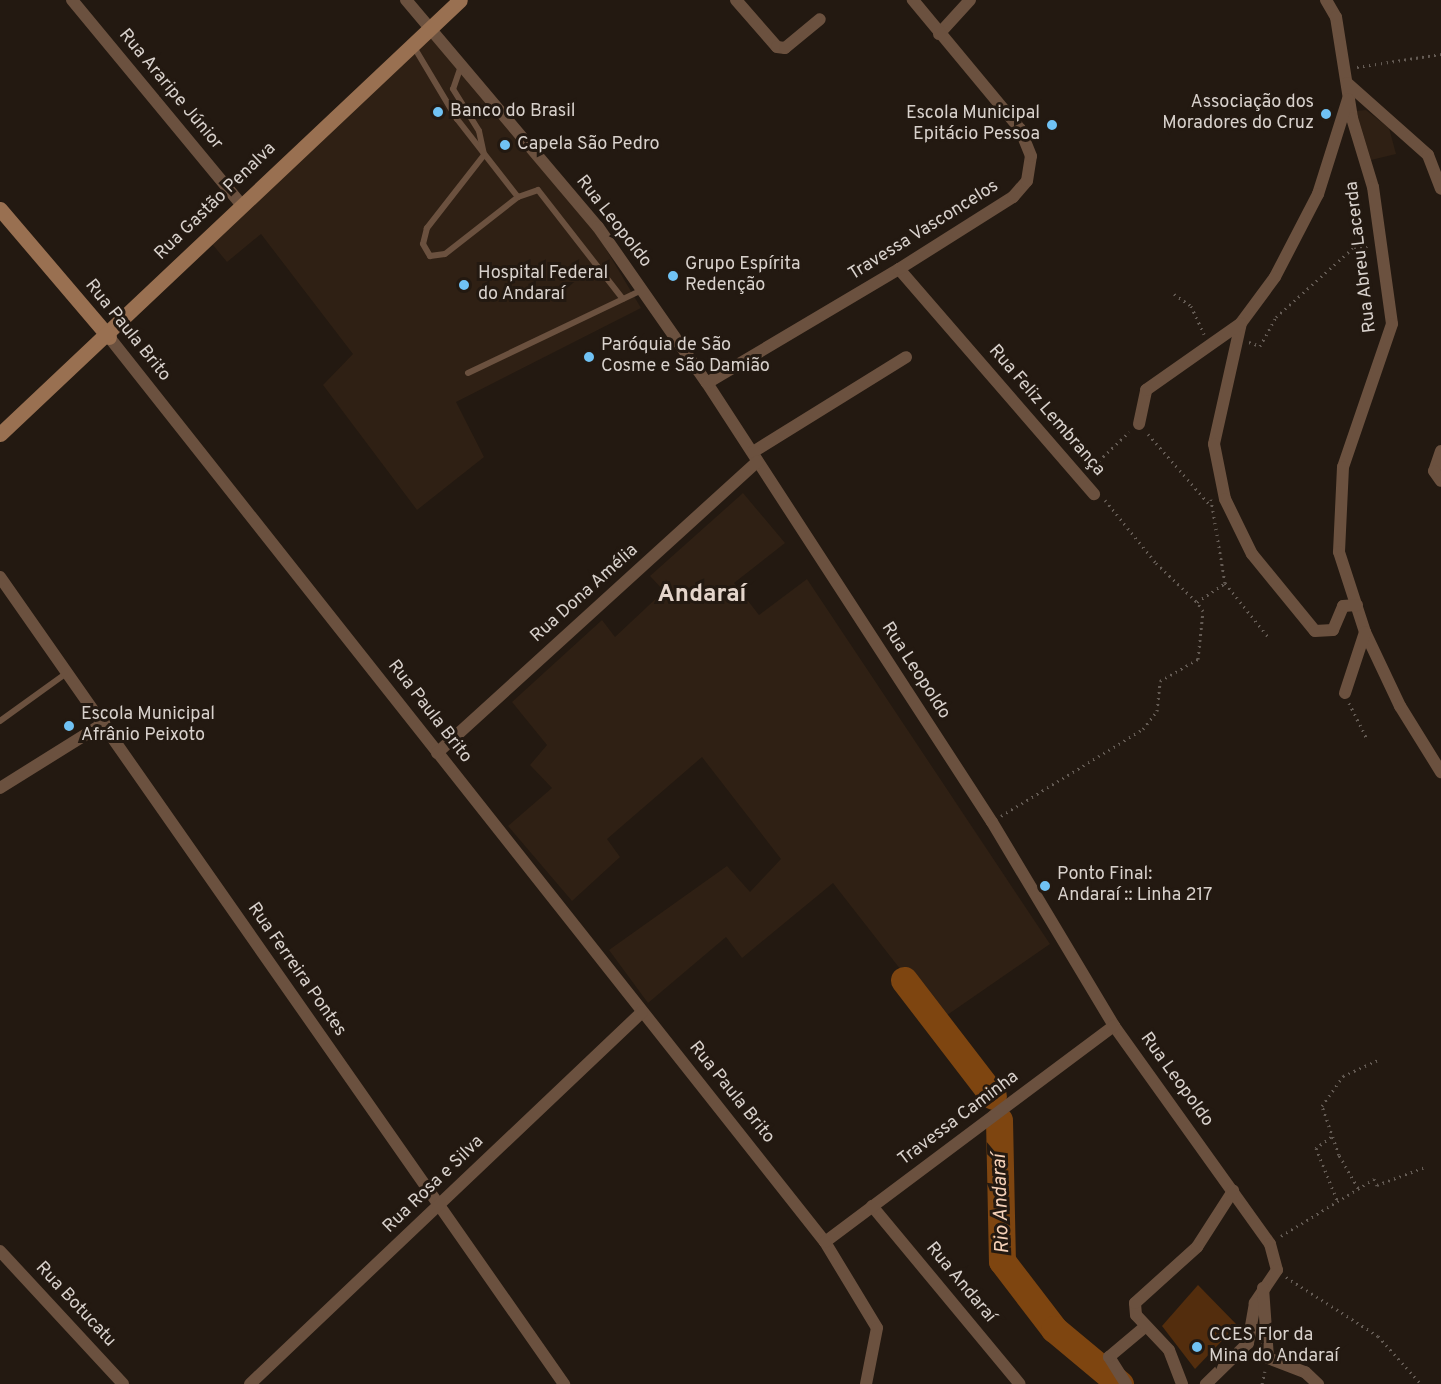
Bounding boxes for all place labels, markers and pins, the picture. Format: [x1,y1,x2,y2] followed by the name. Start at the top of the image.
[1162,93,1314,136] place label: Associação dos Moradores do Cruz
[450,101,576,123] place label: Banco do Brasil
[906,104,1040,146] place label: Escola Municipal Epitácio Pessoa
[431,105,445,119] marker: Banco do Brasil
[1319,107,1333,121] marker: Associação dos Moradores do Cruz
[1045,118,1059,132] marker: Escola Municipal Epitácio Pessoa
[517,134,660,156] place label: Capela São Pedro
[498,138,512,152] marker: Capela São Pedro
[685,255,800,298] place label: Grupo Espírita Redenção
[478,264,608,306] place label: Hospital Federal do Andaraí
[666,269,680,283] marker: Grupo Espírita Redenção
[455,276,473,294] marker: Hospital Federal do Andaraí
[601,336,770,378] place label: Paróquia de São Cosme e São Damião
[582,350,596,364] marker: Paróquia de São Cosme e São Damião
[81,705,215,748] place label: Escola Municipal Afrânio Peixoto
[62,719,76,733] marker: Escola Municipal Afrânio Peixoto
[1057,865,1212,908] place label: Ponto Final: Andaraí :: Linha 217
[1038,879,1052,893] marker: Ponto Final: Andaraí :: Linha 217
[1209,1326,1339,1368] place label: CCES Flor da Mina do Andaraí
[1190,1340,1204,1354] marker: CCES Flor da Mina do Andaraí

